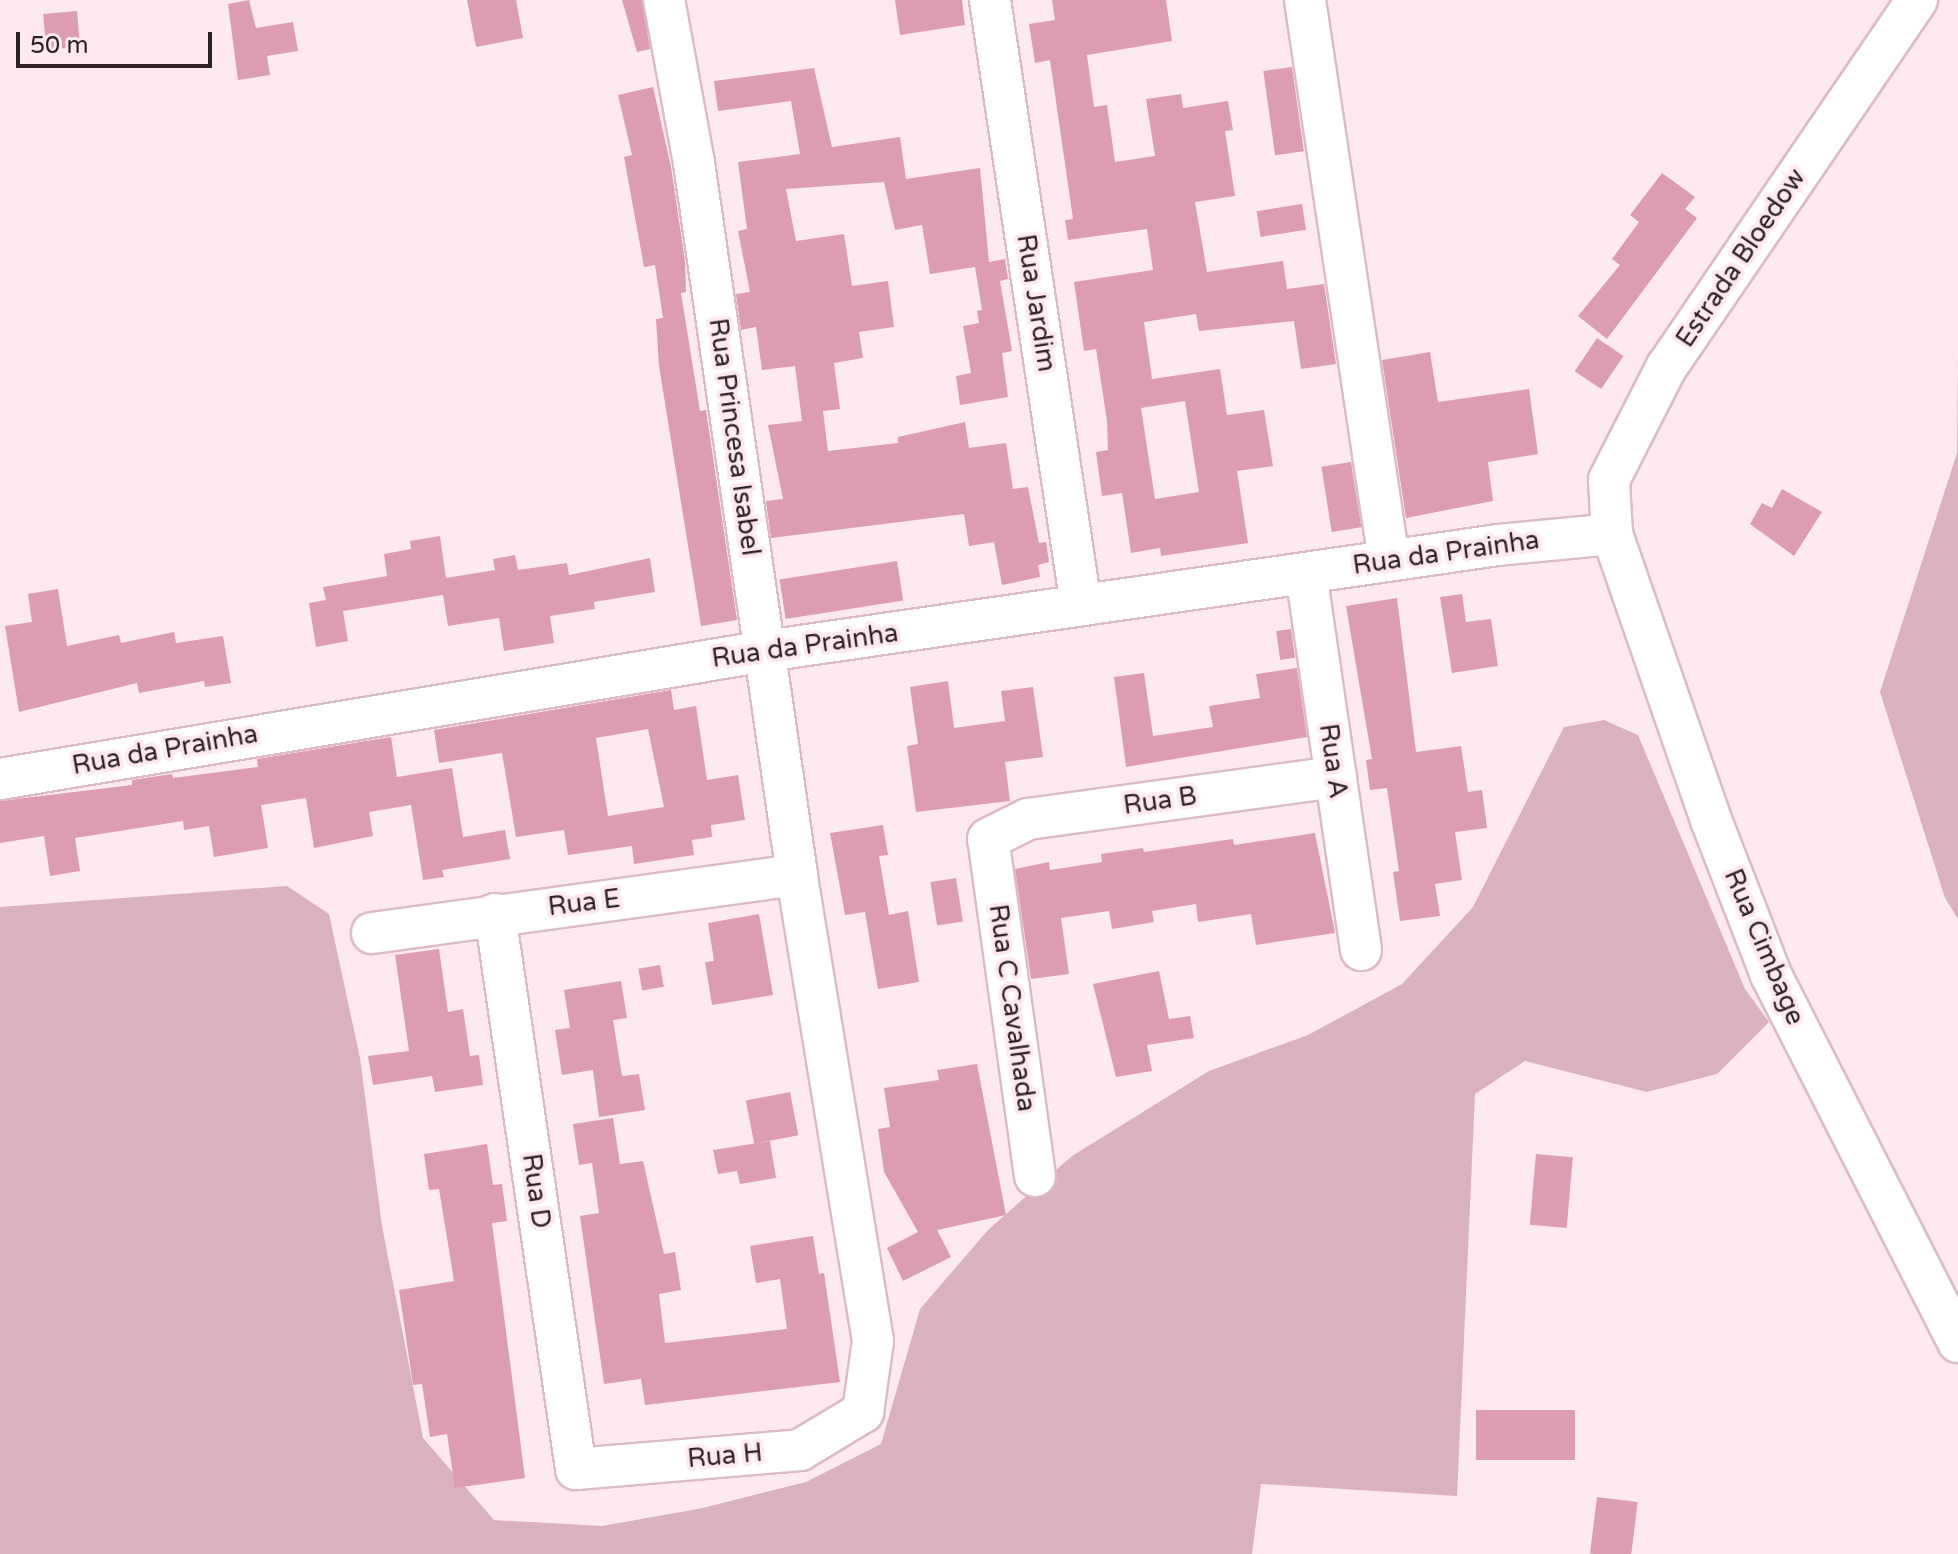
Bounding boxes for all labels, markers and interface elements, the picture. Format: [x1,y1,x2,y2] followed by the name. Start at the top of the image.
[20,16,216,66] scale bar
[30,31,88,60] text: 50 m
[1670,163,1812,353] street label: Estrada Bloedow
[1010,232,1062,374] street label: Rua Jardim
[702,316,766,558] street label: Rua Princesa Isabel
[1351,524,1541,582] street label: Rua da Prainha
[710,617,900,675] street label: Rua da Prainha
[70,718,260,782] street label: Rua da Prainha
[1312,722,1354,800] street label: Rua A
[1121,780,1199,822] street label: Rua B
[1717,864,1811,1030] street label: Rua Cimbage
[546,883,622,923] street label: Rua E
[982,902,1042,1114] street label: Rua C Cavalhada
[515,1152,557,1230] street label: Rua D
[686,1437,764,1475] street label: Rua H

